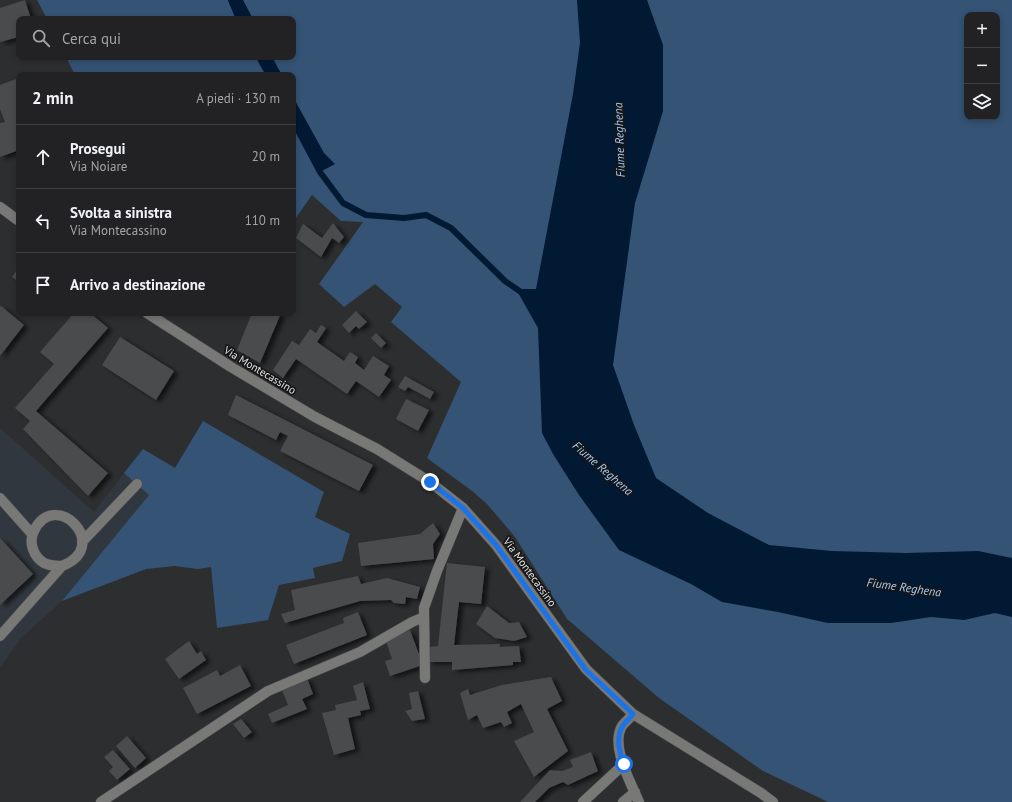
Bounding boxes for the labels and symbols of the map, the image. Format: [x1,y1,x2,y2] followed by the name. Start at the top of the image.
[610,102,628,178] water label: Fiume Reghena
[220,342,299,397] street label: Via Montecassino
[570,438,636,498] water label: Fiume Reghena
[421,473,439,491] route end
[500,534,560,609] street label: Via Montecassino
[866,574,942,600] water label: Fiume Reghena
[615,755,633,773] route start

